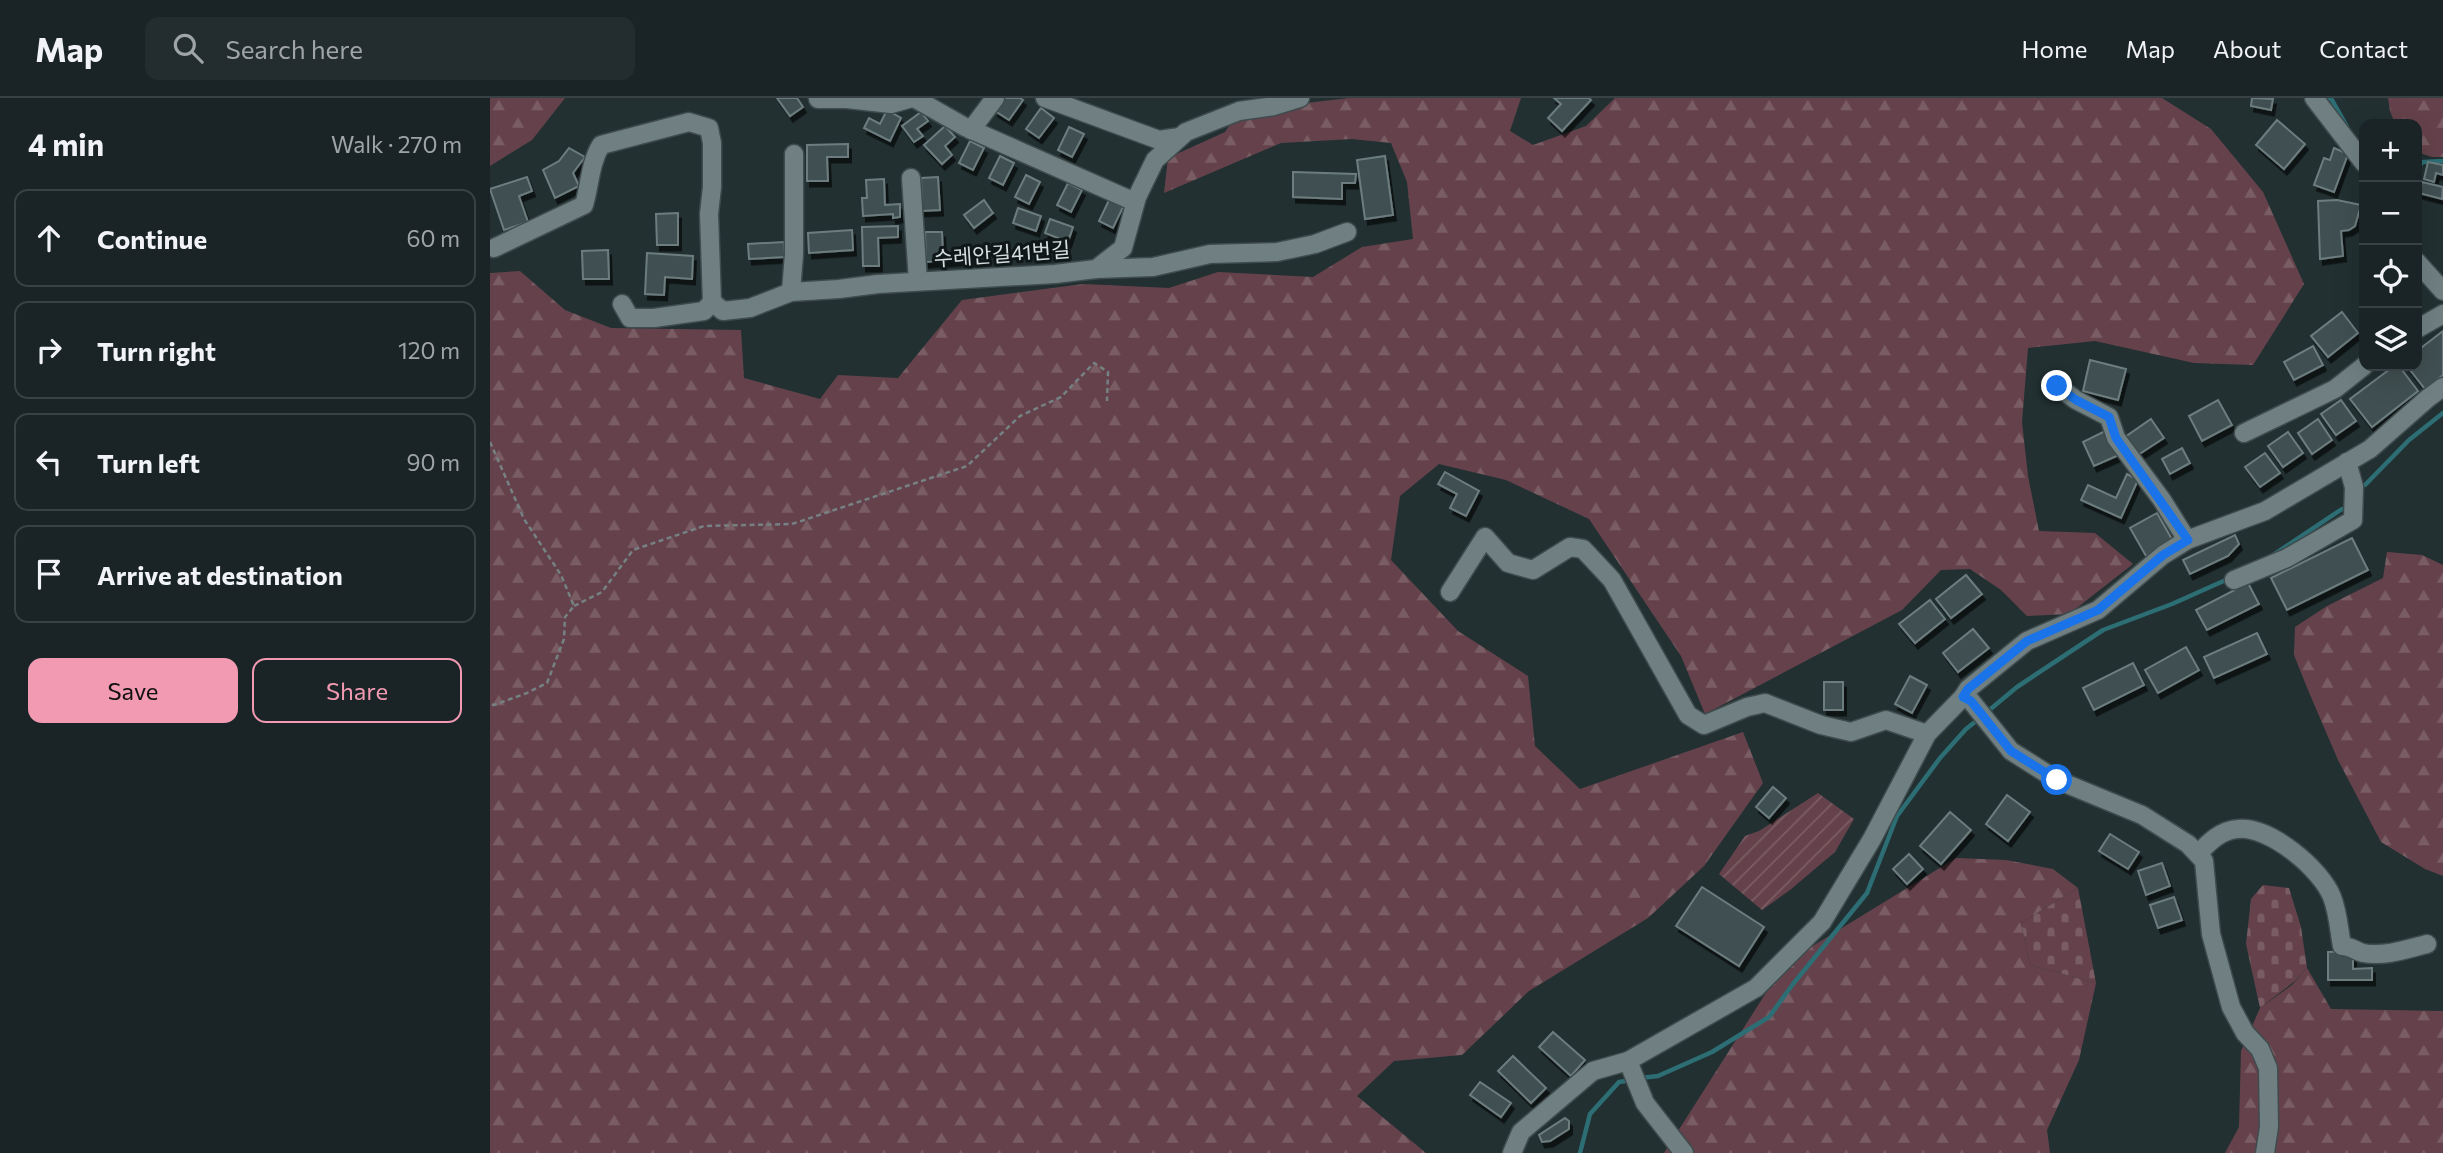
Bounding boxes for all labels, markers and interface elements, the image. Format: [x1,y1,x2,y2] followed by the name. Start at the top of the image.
[145,17,635,80] search box
[35,28,103,69] text: Map
[169,29,207,67] icon: search
[225,33,363,64] text: Search here
[2022,34,2088,63] text: Home
[2126,34,2175,63] text: Map
[2213,34,2281,63] text: About
[2319,34,2408,63] text: Contact
[2359,119,2422,371] map controls
[2359,119,2422,182] button: +
[28,125,104,162] text: 4 min
[331,130,462,158] text: Walk · 270 m
[2359,182,2422,245] button: −
[30,219,68,257] icon: ahead
[97,223,207,254] text: Continue
[407,224,460,252] text: 60 m
[933,236,1071,270] street label: 수레안길41번길
[2359,245,2422,308] button: locate
[2359,308,2422,371] button: layers
[30,331,68,369] icon: right
[97,335,216,366] text: Turn right
[398,336,460,364] text: 120 m
[2041,370,2072,401] route end
[30,443,68,481] icon: left
[97,447,200,478] text: Turn left
[407,448,460,476] text: 90 m
[30,555,68,593] icon: arrive
[97,559,343,590] text: Arrive at destination
[28,658,238,723] button: Save
[252,658,462,723] button: Share
[2041,764,2072,795] route start

